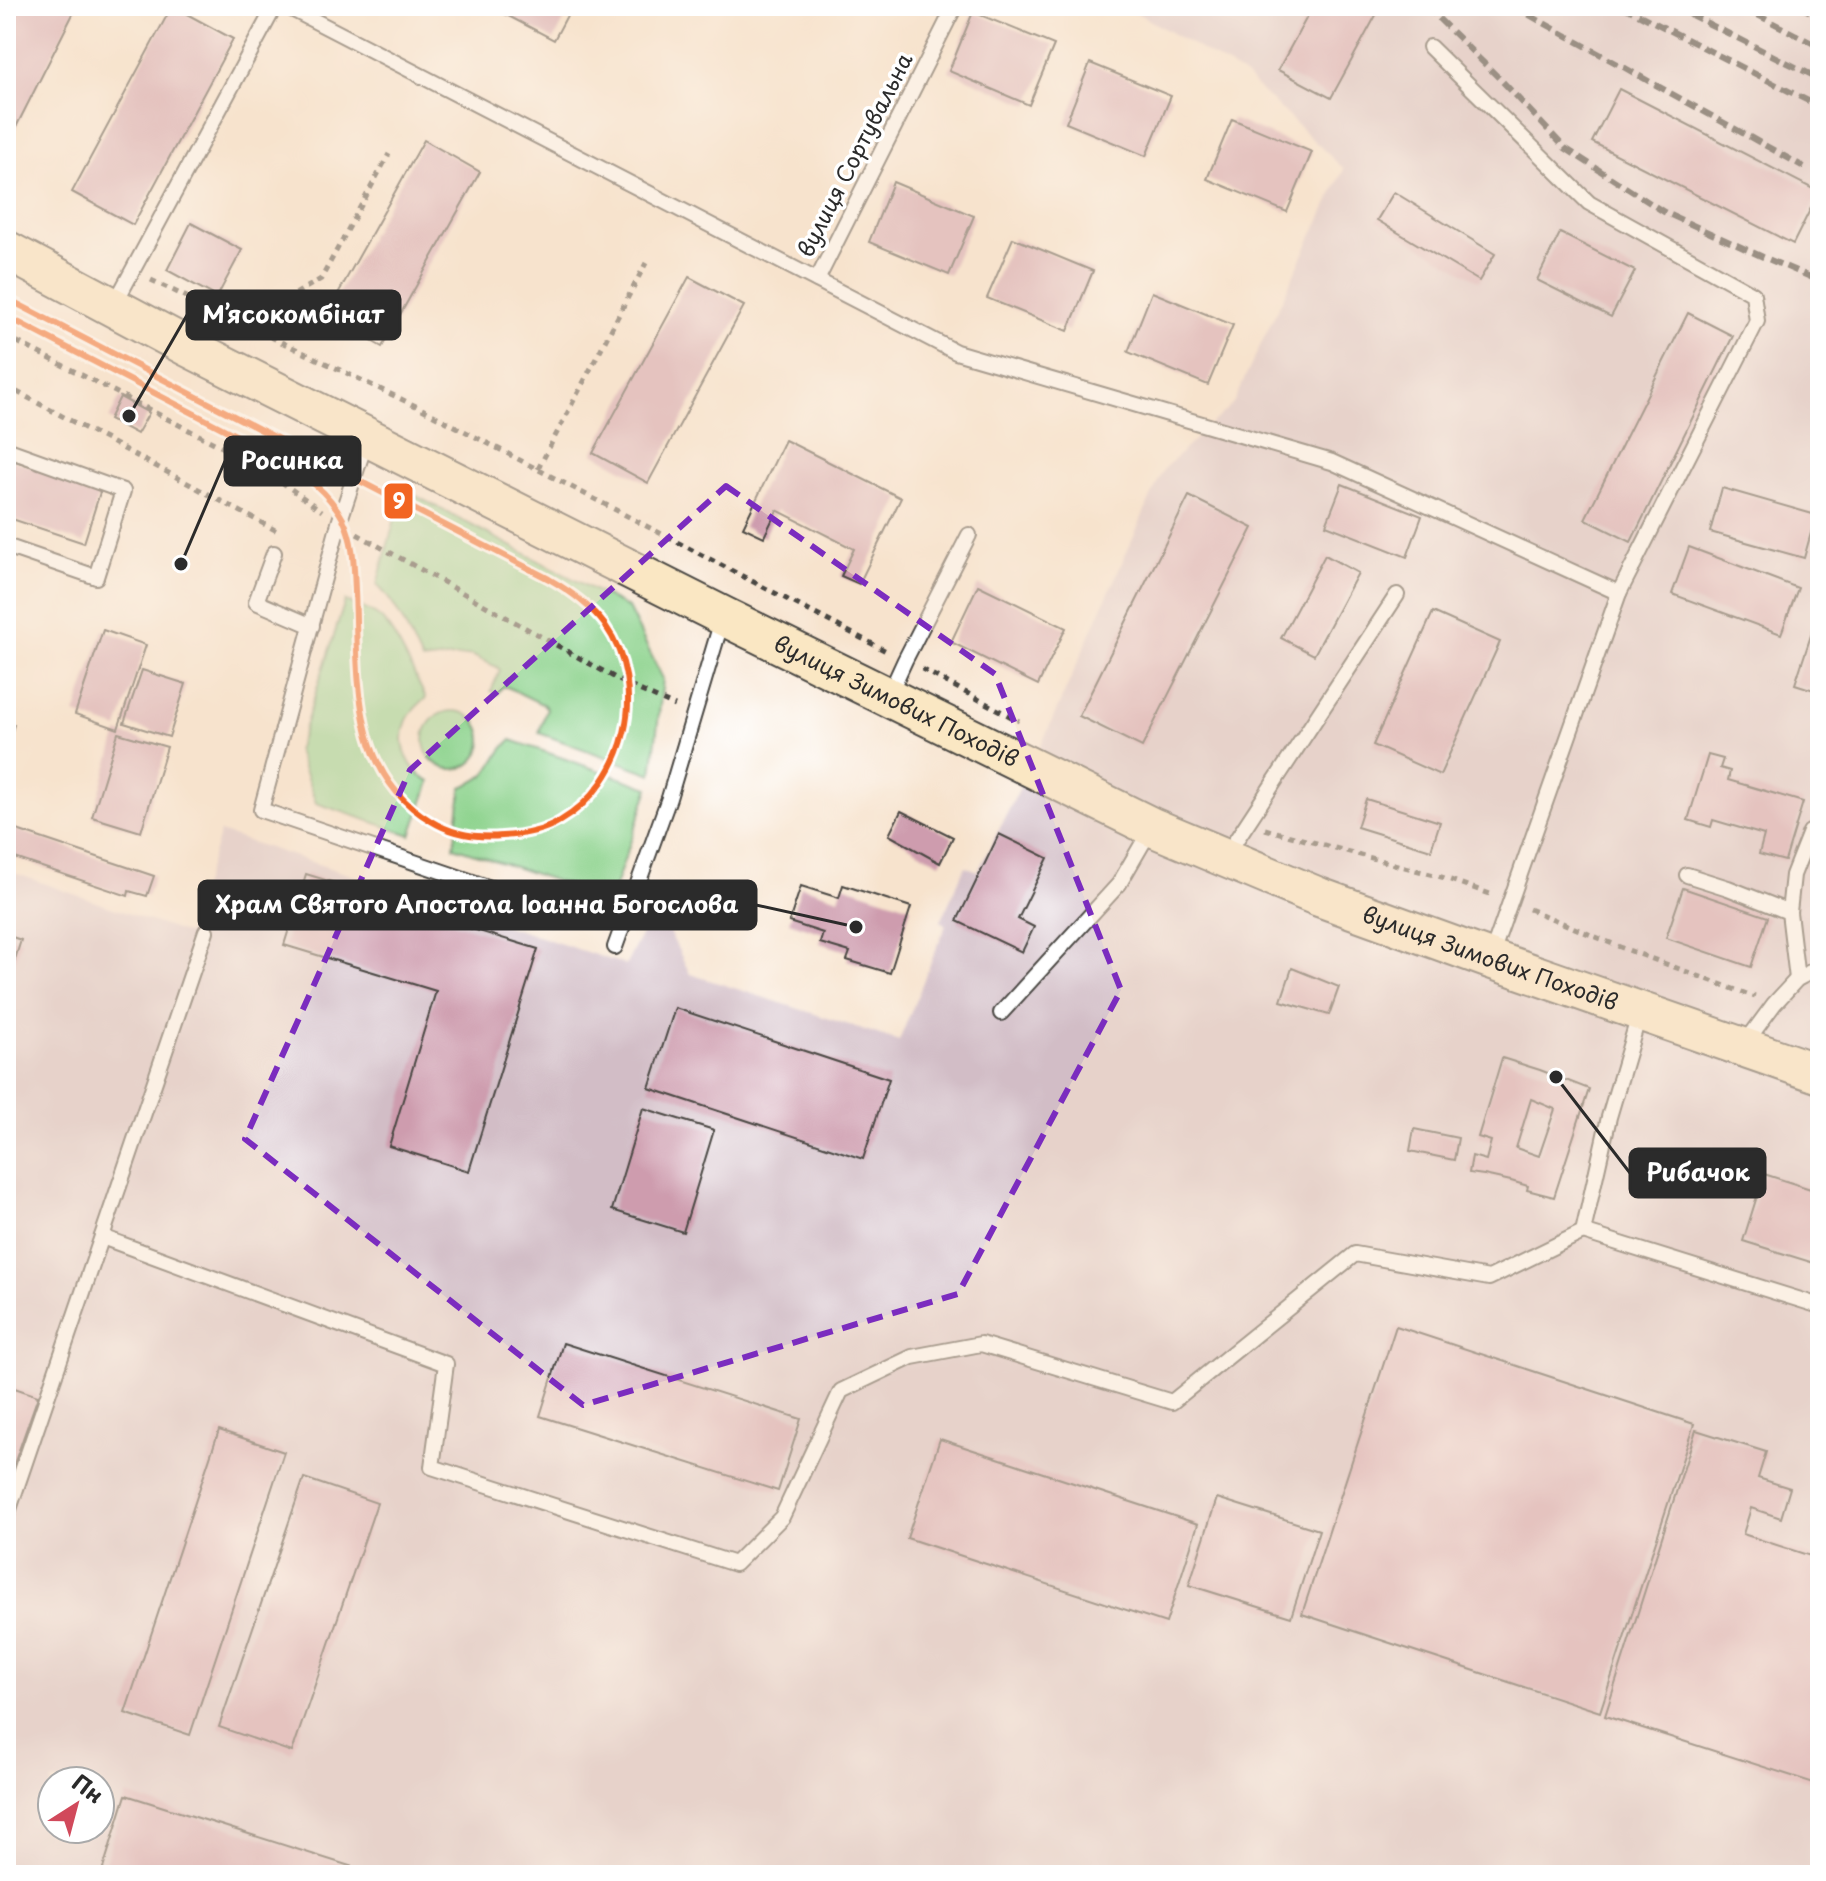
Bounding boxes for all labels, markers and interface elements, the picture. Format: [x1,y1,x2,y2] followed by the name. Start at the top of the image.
[788,46,920,262] street label: вулиця Сортувальна
[187,291,400,339] callout: М’ясокомбінат
[202,295,385,331] text: М’ясокомбінат
[225,437,360,485] callout: Росинка
[241,441,344,477] text: Росинка
[383,482,414,520] line badge: 9
[392,483,406,516] text: 9
[769,626,1025,774] street label: вулиця Зимових Походів
[199,881,756,929] callout: Храм Святого Апостола Іоанна Богослова
[216,885,739,921] text: Храм Святого Апостола Іоанна Богослова
[1358,896,1623,1017] street label: вулиця Зимових Походів
[1630,1149,1765,1197] callout: Рибачок
[1646,1153,1750,1189] text: Рибачок
[36,1765,116,1845] north arrow
[66,1765,111,1810] text: Пн

